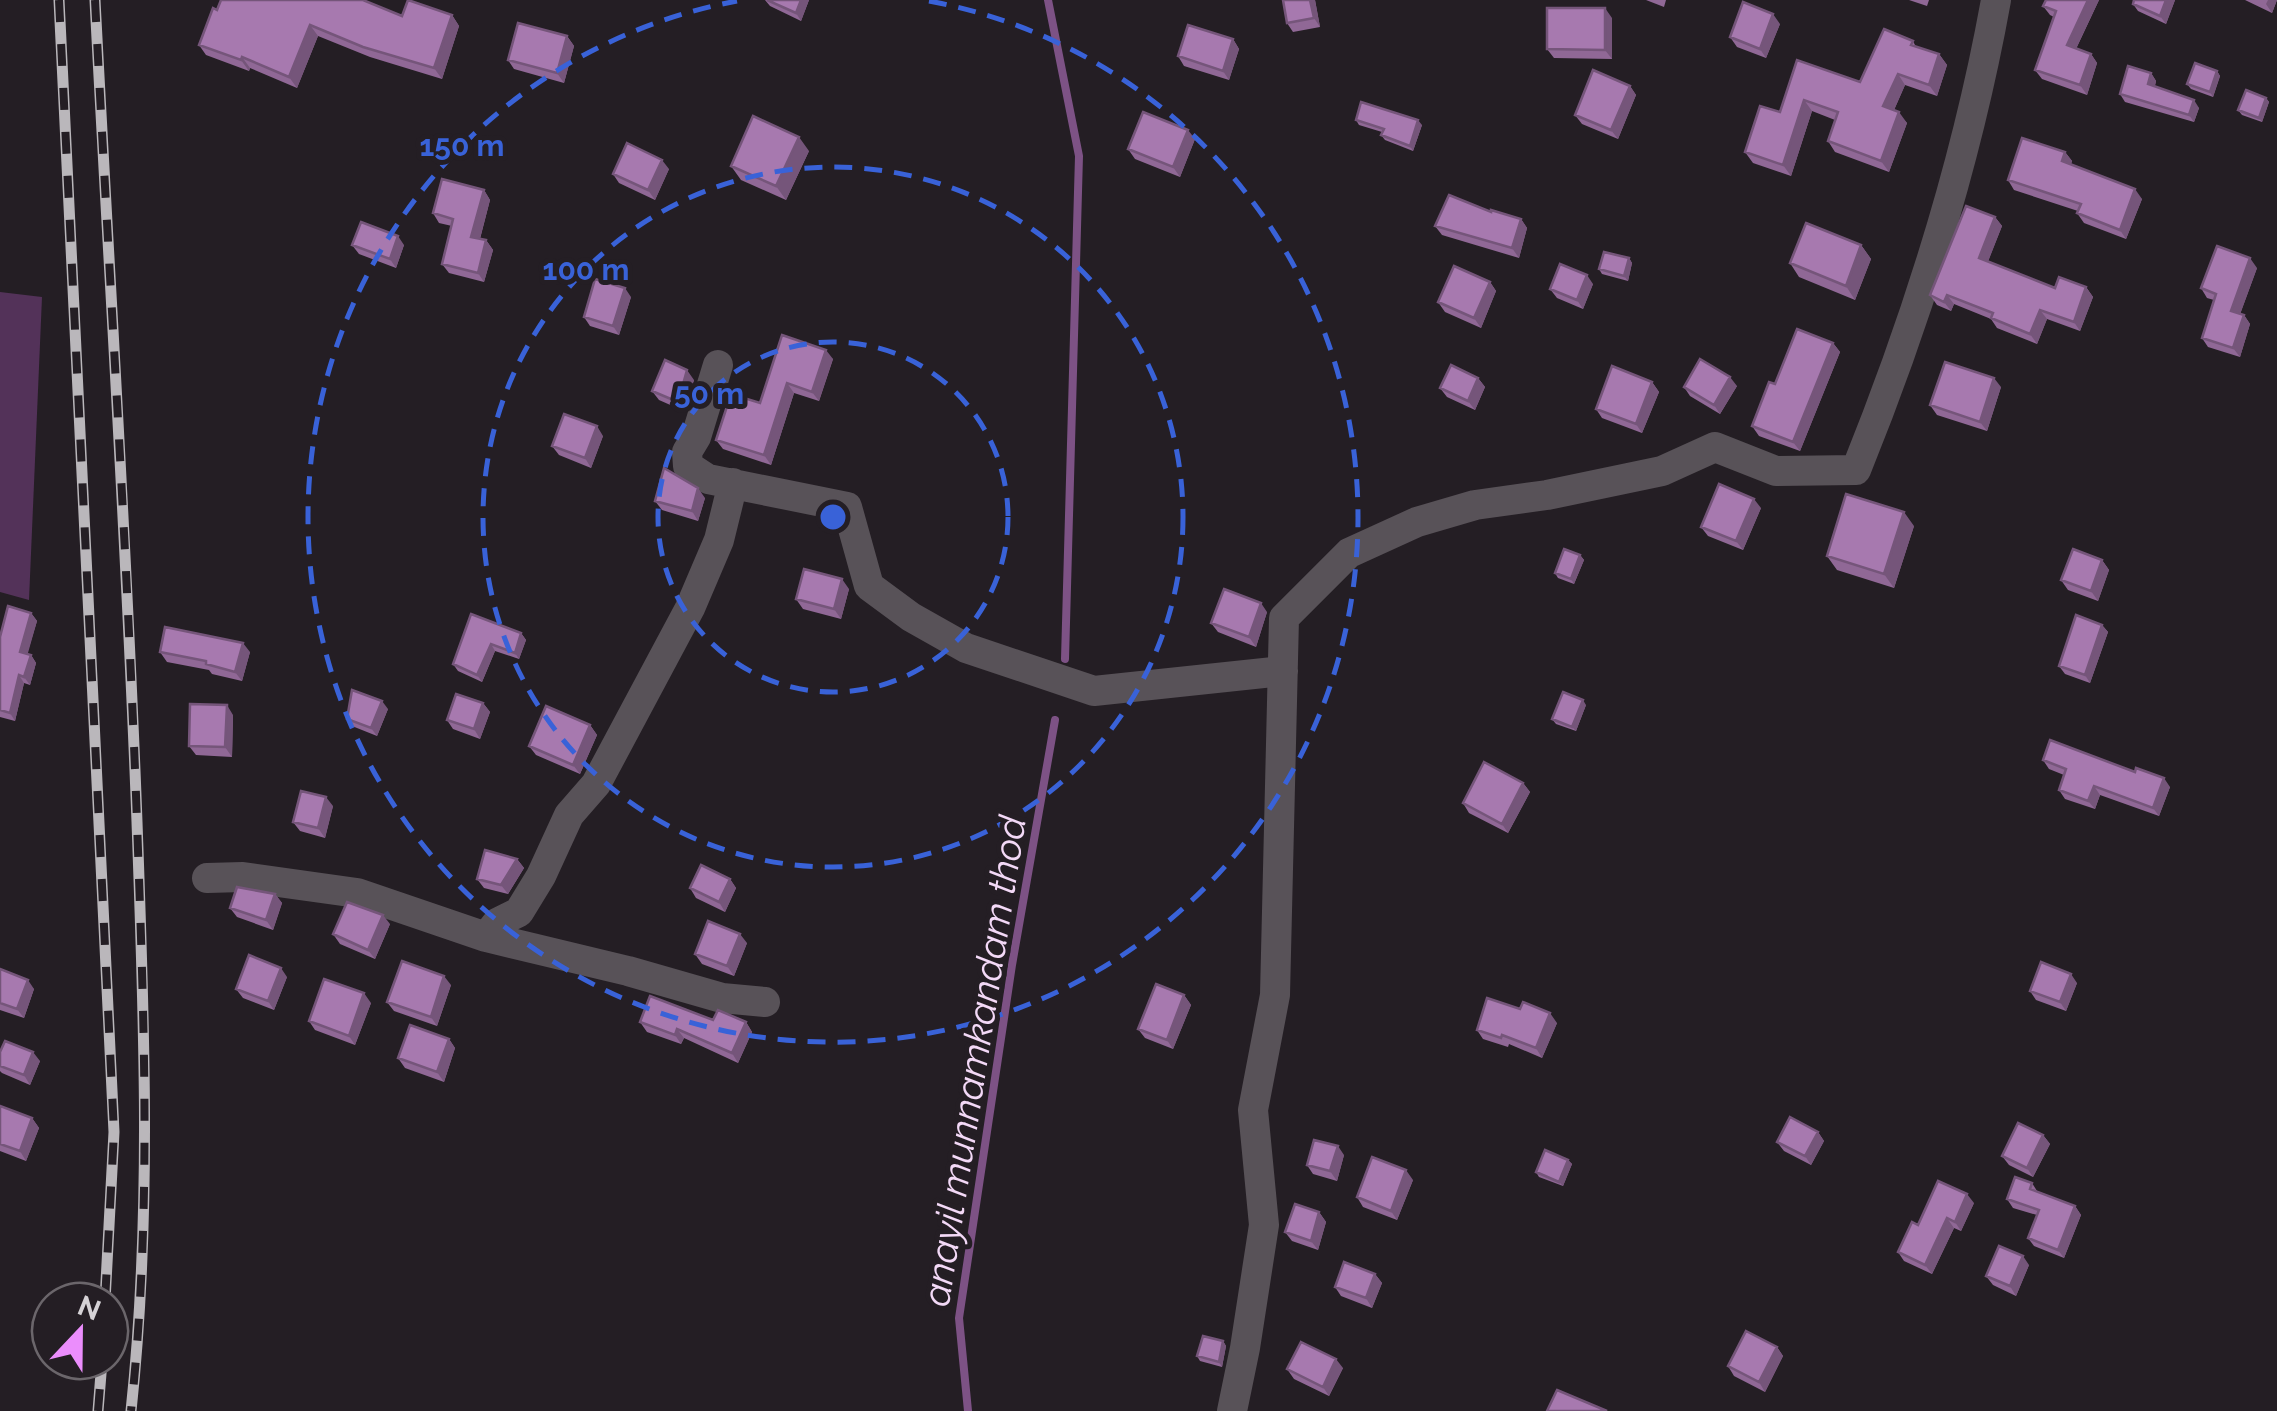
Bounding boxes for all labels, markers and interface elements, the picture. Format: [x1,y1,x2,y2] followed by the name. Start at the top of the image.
[420,128,505,163] text: 150 m
[543,252,629,287] text: 100 m
[674,376,744,411] text: 50 m
[815,499,851,535] centre of rings
[913,811,1035,1309] water label: anayil munnamkandam thod
[30,1281,130,1381] north arrow
[73,1289,105,1328] text: N

